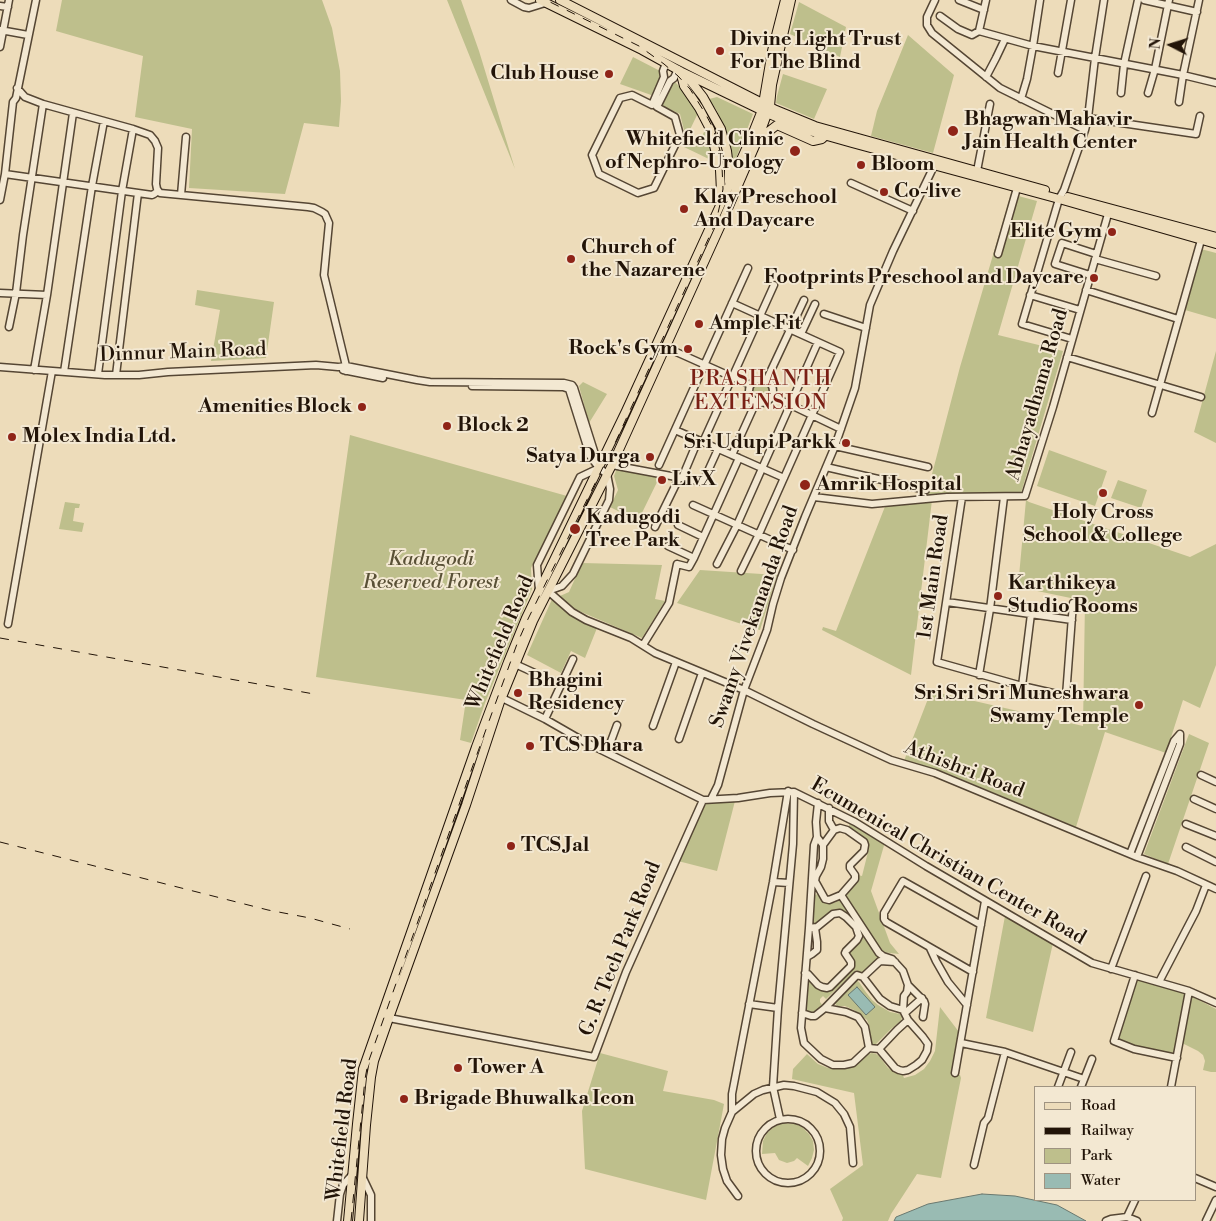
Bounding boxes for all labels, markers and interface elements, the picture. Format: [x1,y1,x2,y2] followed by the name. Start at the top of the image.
[1146,20,1196,70] north arrow
[730,28,901,75] place label: Divine Light Trust For The Blind
[1147,37,1166,50] text: N
[714,45,726,57] marker: Divine Light Trust For The Blind
[490,62,599,86] place label: Club House
[603,68,615,80] marker: Club House
[964,108,1137,155] place label: Bhagwan Mahavir Jain Health Center
[946,124,960,138] marker: Bhagwan Mahavir Jain Health Center
[605,128,784,175] place label: Whitefield Clinic of Nephro-Urology
[788,144,802,158] marker: Whitefield Clinic of Nephro-Urology
[871,153,934,177] place label: Bloom
[855,159,867,171] marker: Bloom
[894,180,961,204] place label: Co-live
[694,186,837,233] place label: Klay Preschool And Daycare
[878,186,890,198] marker: Co-live
[678,203,690,215] marker: Klay Preschool And Daycare
[1010,220,1102,244] place label: Elite Gym
[1106,226,1118,238] marker: Elite Gym
[581,236,705,283] place label: Church of the Nazarene
[565,253,577,265] marker: Church of the Nazarene
[764,266,1084,290] place label: Footprints Preschool and Daycare
[1088,272,1100,284] marker: Footprints Preschool and Daycare
[1002,306,1074,484] street label: Abhayadhama Road
[709,312,801,336] place label: Ample Fit
[693,318,705,330] marker: Ample Fit
[568,337,678,361] place label: Rock's Gym
[99,338,267,368] street label: Dinnur Main Road
[682,343,694,355] marker: Rock's Gym
[689,367,833,417] district label: PRASHANTH EXTENSION
[198,395,352,419] place label: Amenities Block
[356,401,368,413] marker: Amenities Block
[457,414,529,438] place label: Block 2
[441,420,453,432] marker: Block 2
[22,425,176,449] place label: Molex India Ltd.
[6,431,18,443] marker: Molex India Ltd.
[684,431,836,455] place label: Sri Udupi Parkk
[840,437,852,449] marker: Sri Udupi Parkk
[526,445,640,469] place label: Satya Durga
[644,451,656,463] marker: Satya Durga
[672,468,716,492] place label: LivX
[816,473,962,497] place label: Amrik Hospital
[656,474,668,486] marker: LivX
[798,478,812,492] marker: Amrik Hospital
[1097,487,1109,499] marker: Holy Cross School & College
[1023,501,1183,548] place label: Holy Cross School & College
[706,503,804,731] street label: Swamy Vivekananda Road
[586,506,680,553] place label: Kadugodi Tree Park
[913,513,955,641] street label: 1st Main Road
[568,522,582,536] marker: Kadugodi Tree Park
[363,548,499,595] park label: Kadugodi Reserved Forest
[462,572,540,714] street label: Whitefield Road
[1008,572,1138,619] place label: Karthikeya Studio Rooms
[992,590,1004,602] marker: Karthikeya Studio Rooms
[528,669,624,716] place label: Bhagini Residency
[914,682,1129,729] place label: Sri Sri Sri Muneshwara Swamy Temple
[512,687,524,699] marker: Bhagini Residency
[1133,699,1145,711] marker: Sri Sri Sri Muneshwara Swamy Temple
[540,734,643,758] place label: TCS Dhara
[901,736,1027,804] street label: Athishri Road
[524,740,536,752] marker: TCS Dhara
[806,773,1090,951] street label: Ecumenical Christian Center Road
[521,834,589,858] place label: TCS Jal
[505,840,517,852] marker: TCS Jal
[575,858,667,1040] street label: G. R. Tech Park Road
[468,1056,544,1080] place label: Tower A
[322,1057,364,1203] street label: Whitefield Road
[452,1062,464,1074] marker: Tower A
[1034,1086,1196,1201] legend
[414,1087,634,1111] place label: Brigade Bhuwalka Icon
[398,1093,410,1105] marker: Brigade Bhuwalka Icon
[1081,1096,1116,1115] text: Road
[1081,1121,1134,1140] text: Railway
[1081,1146,1112,1165] text: Park
[1081,1171,1120,1190] text: Water

